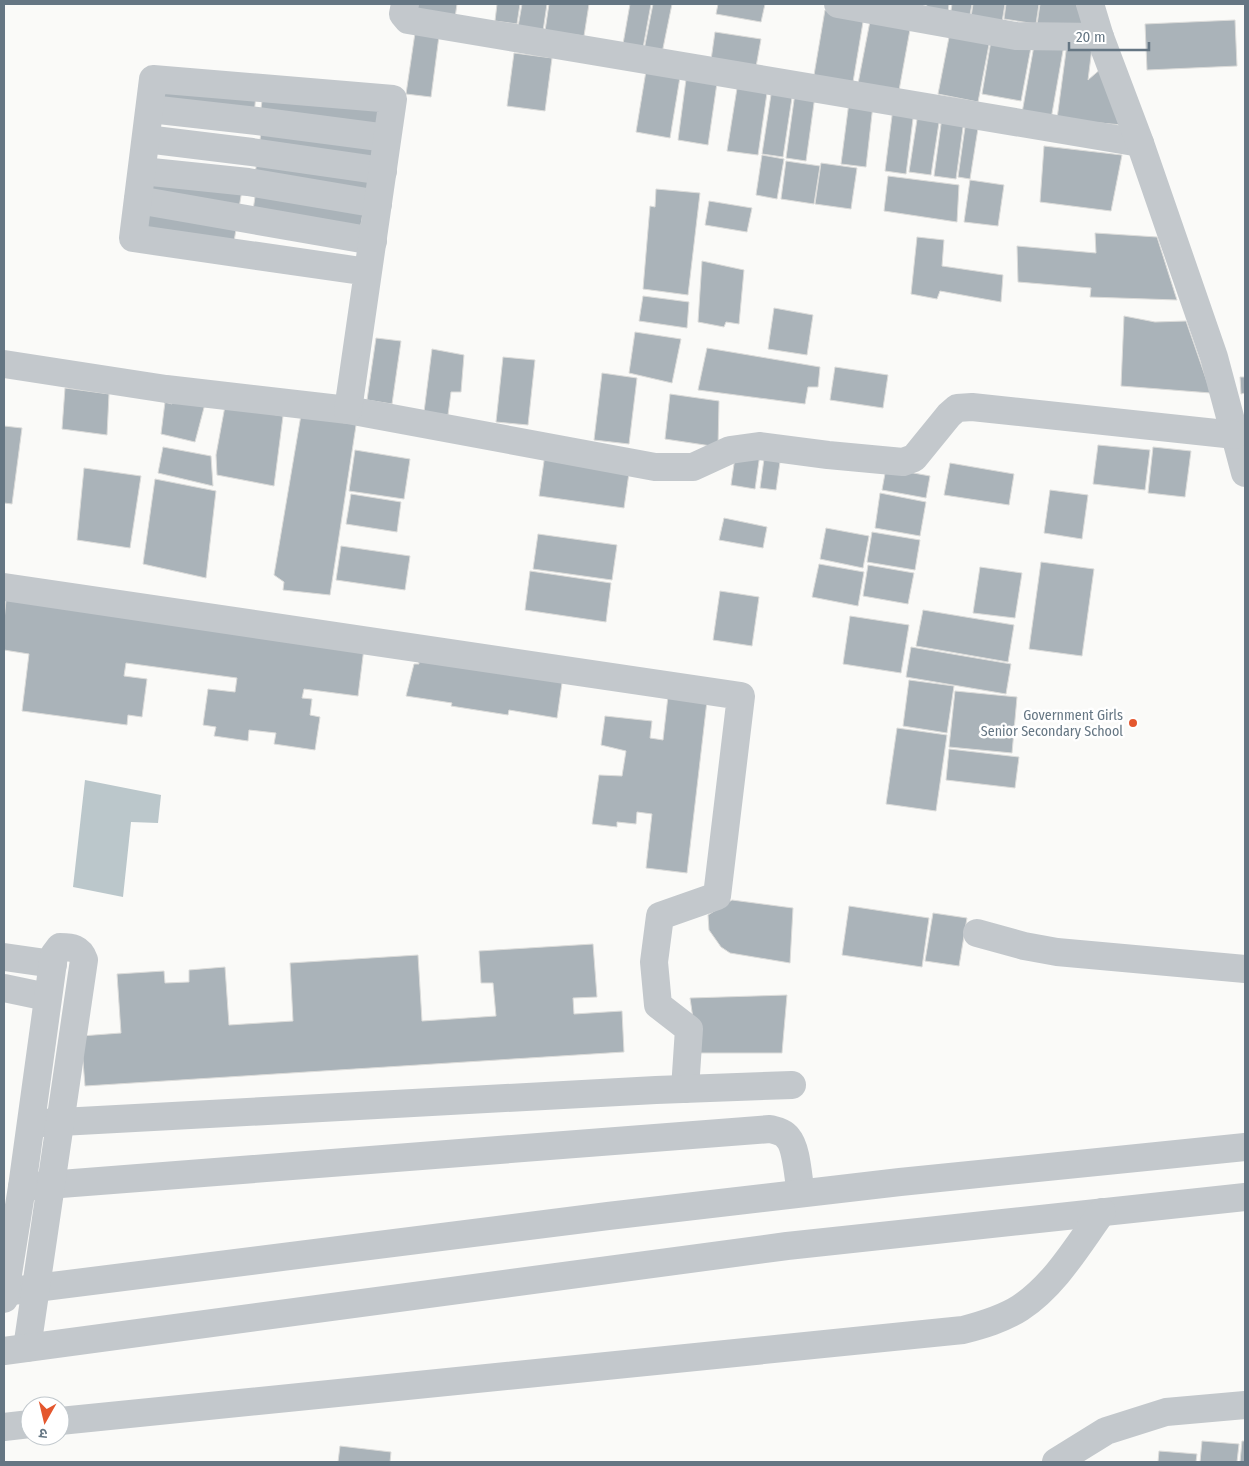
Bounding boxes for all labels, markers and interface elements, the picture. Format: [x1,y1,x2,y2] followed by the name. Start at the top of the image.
[1069,20,1149,52] scale bar
[1076,28,1106,46] text: 20 m
[981,707,1123,740] place label: Government Girls Senior Secondary School
[1127,717,1139,729] marker: Government Girls Senior Secondary School
[20,1396,70,1446] north arrow
[37,1424,49,1442] text: उ

